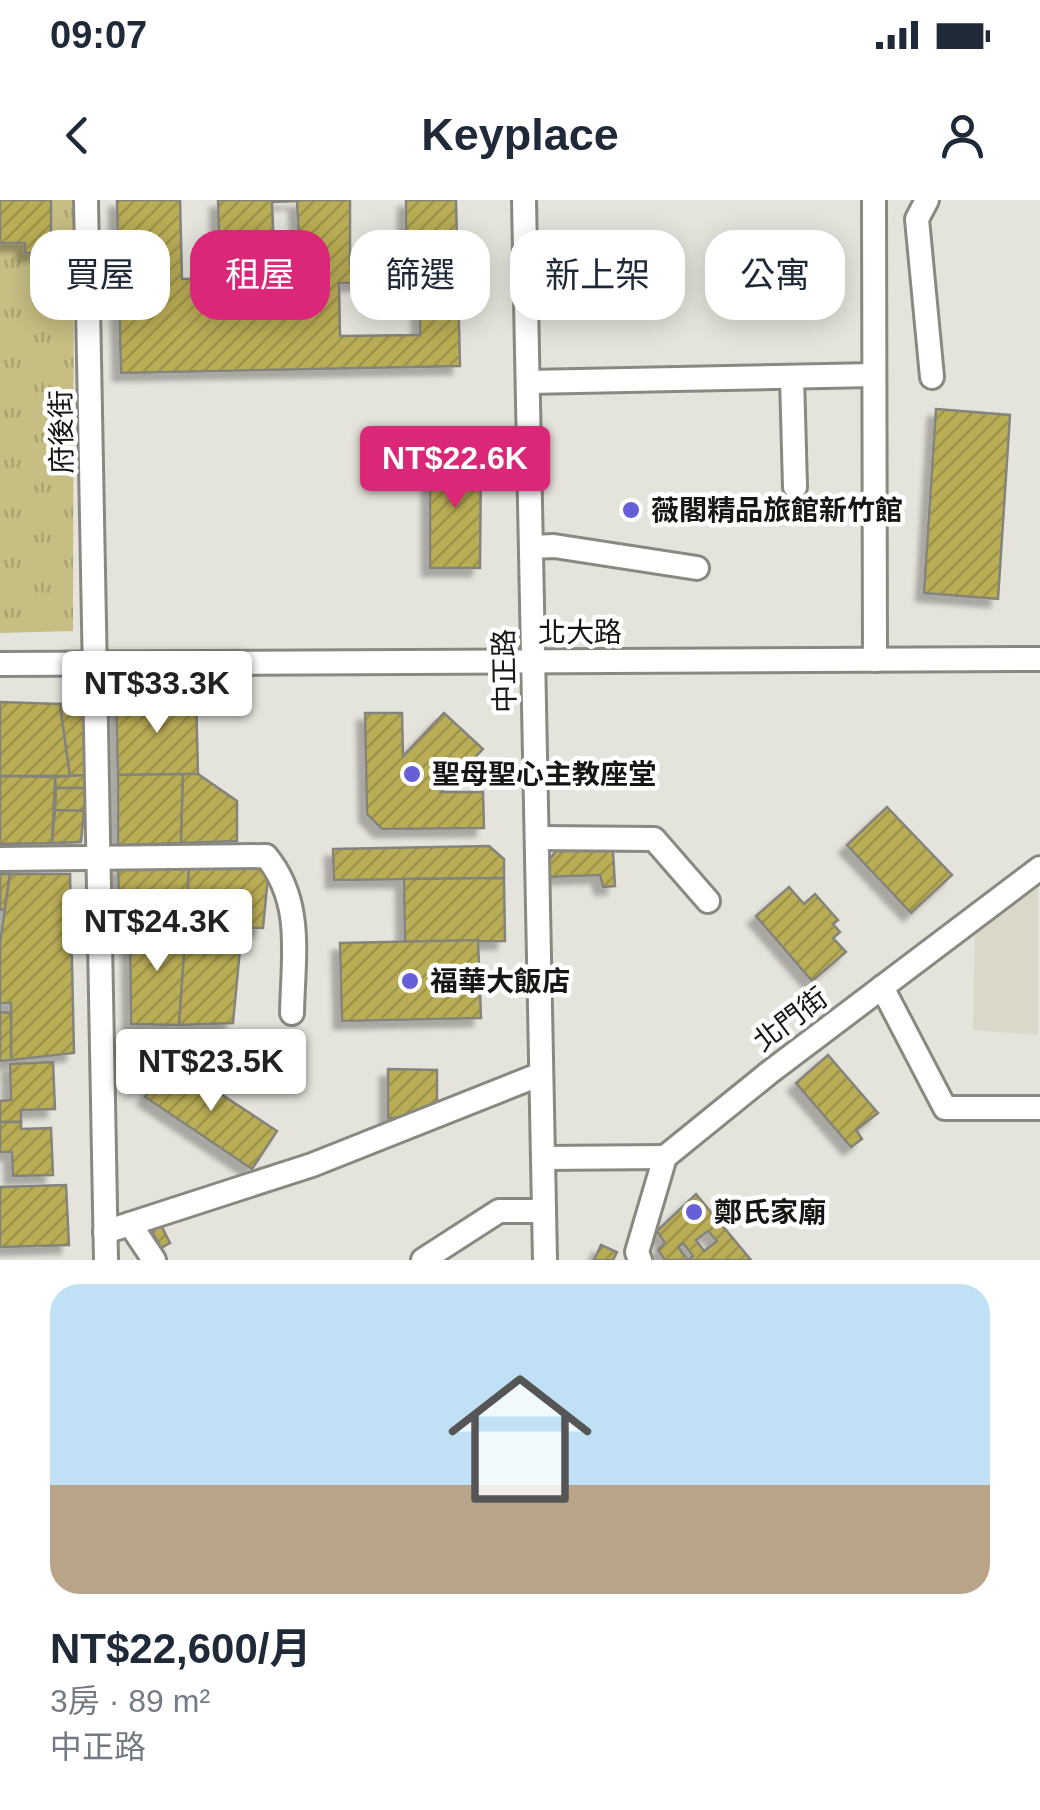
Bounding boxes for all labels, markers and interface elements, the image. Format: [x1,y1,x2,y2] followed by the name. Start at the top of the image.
[50,14,147,56] text: 09:07
[50,108,105,163] icon: back
[935,108,990,163] icon: person
[421,109,619,160] text: Keyplace
[30,230,170,320] chip: 買屋
[190,230,330,320] chip: 租屋
[350,230,490,320] chip: 篩選
[510,230,685,320] chip: 新上架
[705,230,845,320] chip: 公寓
[45,390,78,474] street label: 府後街
[352,426,558,511] pin: NT$22.6K
[382,440,528,476] text: NT$22.6K
[651,495,903,526] place label: 薇閣精品旅館新竹館
[620,499,642,521] marker: 薇閣精品旅館新竹館
[538,617,622,648] street label: 北大路
[488,629,521,713] street label: 中正路
[54,651,260,736] pin: NT$33.3K
[84,665,230,701] text: NT$33.3K
[432,759,656,790] place label: 聖母聖心主教座堂
[401,763,423,785] marker: 聖母聖心主教座堂
[54,889,260,974] pin: NT$24.3K
[84,903,230,939] text: NT$24.3K
[430,966,570,997] place label: 福華大飯店
[399,970,421,992] marker: 福華大飯店
[747,982,833,1057] street label: 北門街
[108,1029,314,1114] pin: NT$23.5K
[138,1043,284,1079] text: NT$23.5K
[714,1197,826,1228] place label: 鄭氏家廟
[683,1201,705,1223] marker: 鄭氏家廟
[430,1349,610,1529] icon: home
[50,1625,311,1672] text: NT$22,600/月
[50,1683,210,1719] text: 3房 · 89 m²
[50,1729,146,1765] text: 中正路

